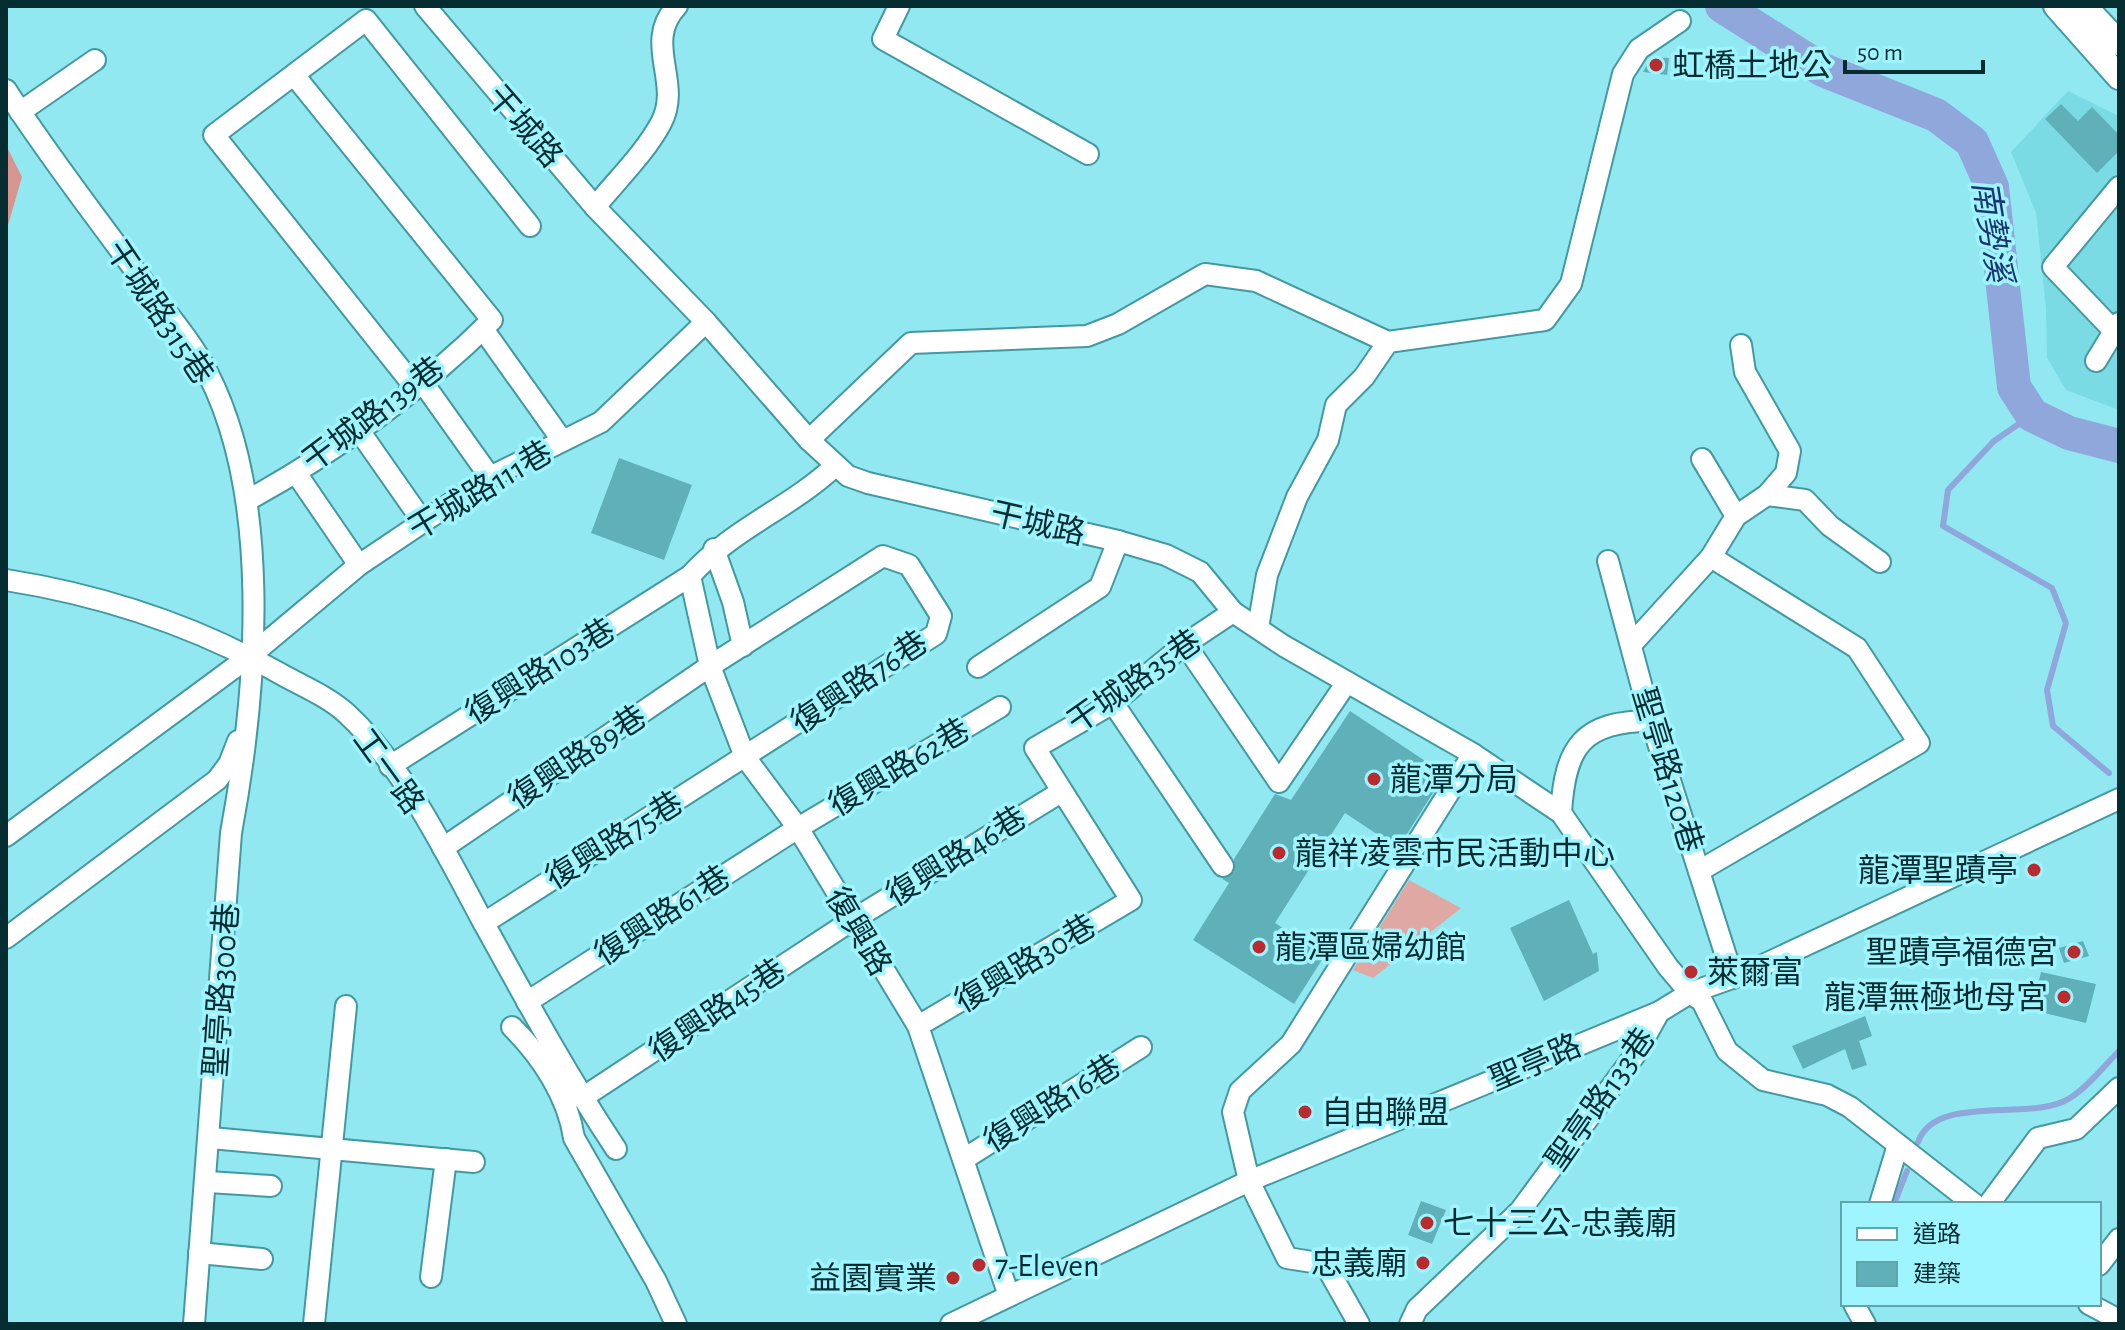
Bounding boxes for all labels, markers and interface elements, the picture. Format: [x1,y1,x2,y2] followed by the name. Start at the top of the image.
[1845,24,1983,74] scale bar
[1857,41,1903,65] text: 50 m
[1672,49,1832,82] place label: 虹橋土地公
[1647,56,1665,74] marker: 虹橋土地公
[481,79,569,173] street label: 干城路
[1966,178,2018,288] water label: 南勢溪
[100,234,220,390] street label: 干城路315巷
[296,350,450,478] street label: 干城路139巷
[402,434,558,546] street label: 干城路111巷
[987,496,1089,550] street label: 干城路
[459,612,621,730] street label: 復興路103巷
[1061,623,1207,739] street label: 干城路35巷
[785,624,933,740] street label: 復興路76巷
[1627,684,1709,856] street label: 聖亭路120巷
[502,699,652,815] street label: 復興路89巷
[823,712,975,822] street label: 復興路62巷
[347,722,431,820] street label: 工一路
[1390,762,1518,796] place label: 龍潭分局
[1365,770,1383,788] marker: 龍潭分局
[539,785,689,895] street label: 復興路75巷
[880,800,1032,912] street label: 復興路46巷
[1295,836,1615,870] place label: 龍祥凌雲市民活動中心
[1270,844,1288,862] marker: 龍祥凌雲市民活動中心
[1858,853,2018,887] place label: 龍潭聖蹟亭
[588,859,736,971] street label: 復興路61巷
[2025,861,2043,879] marker: 龍潭聖蹟亭
[820,881,898,981] street label: 復興路
[198,902,244,1078] street label: 聖亭路300巷
[948,908,1102,1018] street label: 復興路30巷
[1275,930,1467,964] place label: 龍潭區婦幼館
[1866,935,2058,969] place label: 聖蹟亭福德宮
[1250,938,1268,956] marker: 龍潭區婦幼館
[2065,943,2083,961] marker: 聖蹟亭福德宮
[643,952,791,1068] street label: 復興路45巷
[1707,955,1803,989] place label: 萊爾富
[1682,963,1700,981] marker: 萊爾富
[1824,980,2048,1014] place label: 龍潭無極地母宮
[2055,988,2073,1006] marker: 龍潭無極地母宮
[1539,1022,1661,1176] street label: 聖亭路133巷
[1484,1028,1586,1096] street label: 聖亭路
[978,1048,1126,1158] street label: 復興路16巷
[1321,1096,1449,1129] place label: 自由聯盟
[1296,1103,1314,1121] marker: 自由聯盟
[1841,1202,2101,1306] legend
[1443,1206,1677,1240] place label: 七十三公-忠義廟
[1418,1214,1436,1232] marker: 七十三公-忠義廟
[1913,1221,1961,1247] text: 道路
[1311,1246,1407,1280] place label: 忠義廟
[995,1250,1100,1282] place label: 7-Eleven
[1414,1254,1432,1272] marker: 忠義廟
[970,1256,988,1274] marker: 7-Eleven
[809,1261,937,1295] place label: 益園實業
[1913,1261,1961,1287] text: 建築
[944,1269,962,1287] marker: 益園實業

